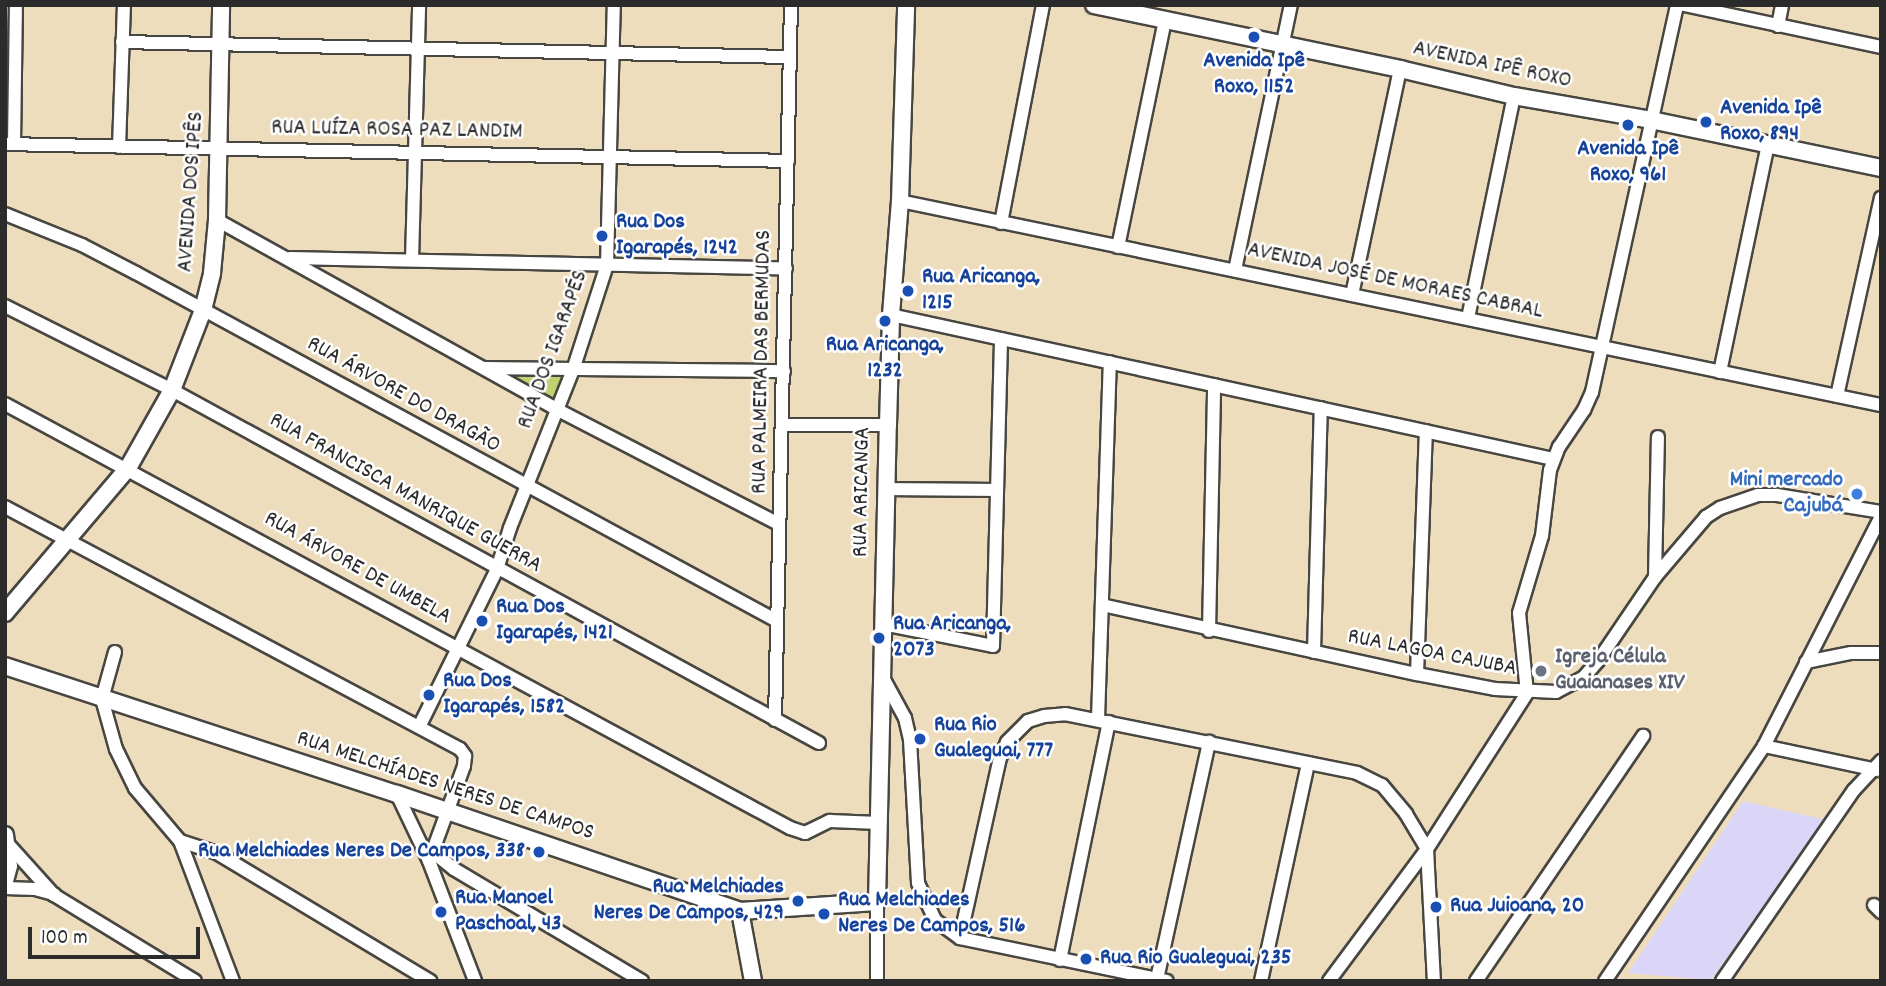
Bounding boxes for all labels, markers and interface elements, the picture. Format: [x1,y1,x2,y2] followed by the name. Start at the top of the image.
[1246,29,1262,45] marker: Avenida Ipê Roxo, 1152
[1410,36,1574,96] street label: AVENIDA IPÊ ROXO
[1203,48,1305,102] place label: Avenida Ipê Roxo, 1152
[1720,95,1822,149] place label: Avenida Ipê Roxo, 894
[173,111,211,273] street label: AVENIDA DOS IPÊS
[1698,114,1714,130] marker: Avenida Ipê Roxo, 894
[271,115,523,147] street label: RUA LUÍZA ROSA PAZ LANDIM
[1620,117,1636,133] marker: Avenida Ipê Roxo, 961
[1577,136,1679,190] place label: Avenida Ipê Roxo, 961
[616,209,738,263] place label: Rua Dos Igarapés, 1242
[594,228,610,244] marker: Rua Dos Igarapés, 1242
[747,230,779,494] street label: RUA PALMEIRA DAS BERMUDAS
[1245,237,1545,327] street label: AVENIDA JOSÉ DE MORAES CABRAL
[922,264,1040,318] place label: Rua Aricanga, 1215
[513,267,595,433] street label: RUA DOS IGARAPÉS
[900,283,916,299] marker: Rua Aricanga, 1215
[877,313,893,329] marker: Rua Aricanga, 1232
[301,331,505,461] street label: RUA ÁRVORE DO DRAGÃO
[826,332,944,386] place label: Rua Aricanga, 1232
[264,407,546,581] street label: RUA FRANCISCA MANRIQUE GUERRA
[848,427,878,557] street label: RUA ARICANGA
[1730,467,1843,521] place label: Mini mercado Cajubá
[1849,486,1865,502] marker: Mini mercado Cajubá
[259,506,455,632] street label: RUA ÁRVORE DE UMBELA
[496,594,613,648] place label: Rua Dos Igarapés, 1421
[893,611,1011,665] place label: Rua Aricanga, 2073
[474,613,490,629] marker: Rua Dos Igarapés, 1421
[1345,624,1519,684] street label: RUA LAGOA CAJUBA
[871,630,887,646] marker: Rua Aricanga, 2073
[1555,644,1685,698] place label: Igreja Célula Guaianases XIV
[1533,663,1549,679] marker: Igreja Célula Guaianases XIV
[443,668,565,722] place label: Rua Dos Igarapés, 1582
[421,687,437,703] marker: Rua Dos Igarapés, 1582
[934,712,1053,766] place label: Rua Rio Gualeguai, 777
[293,726,597,848] street label: RUA MELCHÍADES NERES DE CAMPOS
[912,731,928,747] marker: Rua Rio Gualeguai, 777
[198,838,525,866] place label: Rua Melchiades Neres De Campos, 338
[531,844,547,860] marker: Rua Melchiades Neres De Campos, 338
[593,874,784,928] place label: Rua Melchiades Neres De Campos, 429
[455,885,562,939] place label: Rua Manoel Paschoal, 43
[838,887,1025,941] place label: Rua Melchiades Neres De Campos, 516
[790,893,806,909] marker: Rua Melchiades Neres De Campos, 429
[1450,893,1584,921] place label: Rua Juioana, 20
[1428,899,1444,915] marker: Rua Juioana, 20
[433,904,449,920] marker: Rua Manoel Paschoal, 43
[816,906,832,922] marker: Rua Melchiades Neres De Campos, 516
[32,912,203,956] scale bar
[41,924,88,954] text: 100 m
[1100,945,1292,973] place label: Rua Rio Gualeguai, 235
[1078,951,1094,967] marker: Rua Rio Gualeguai, 235

